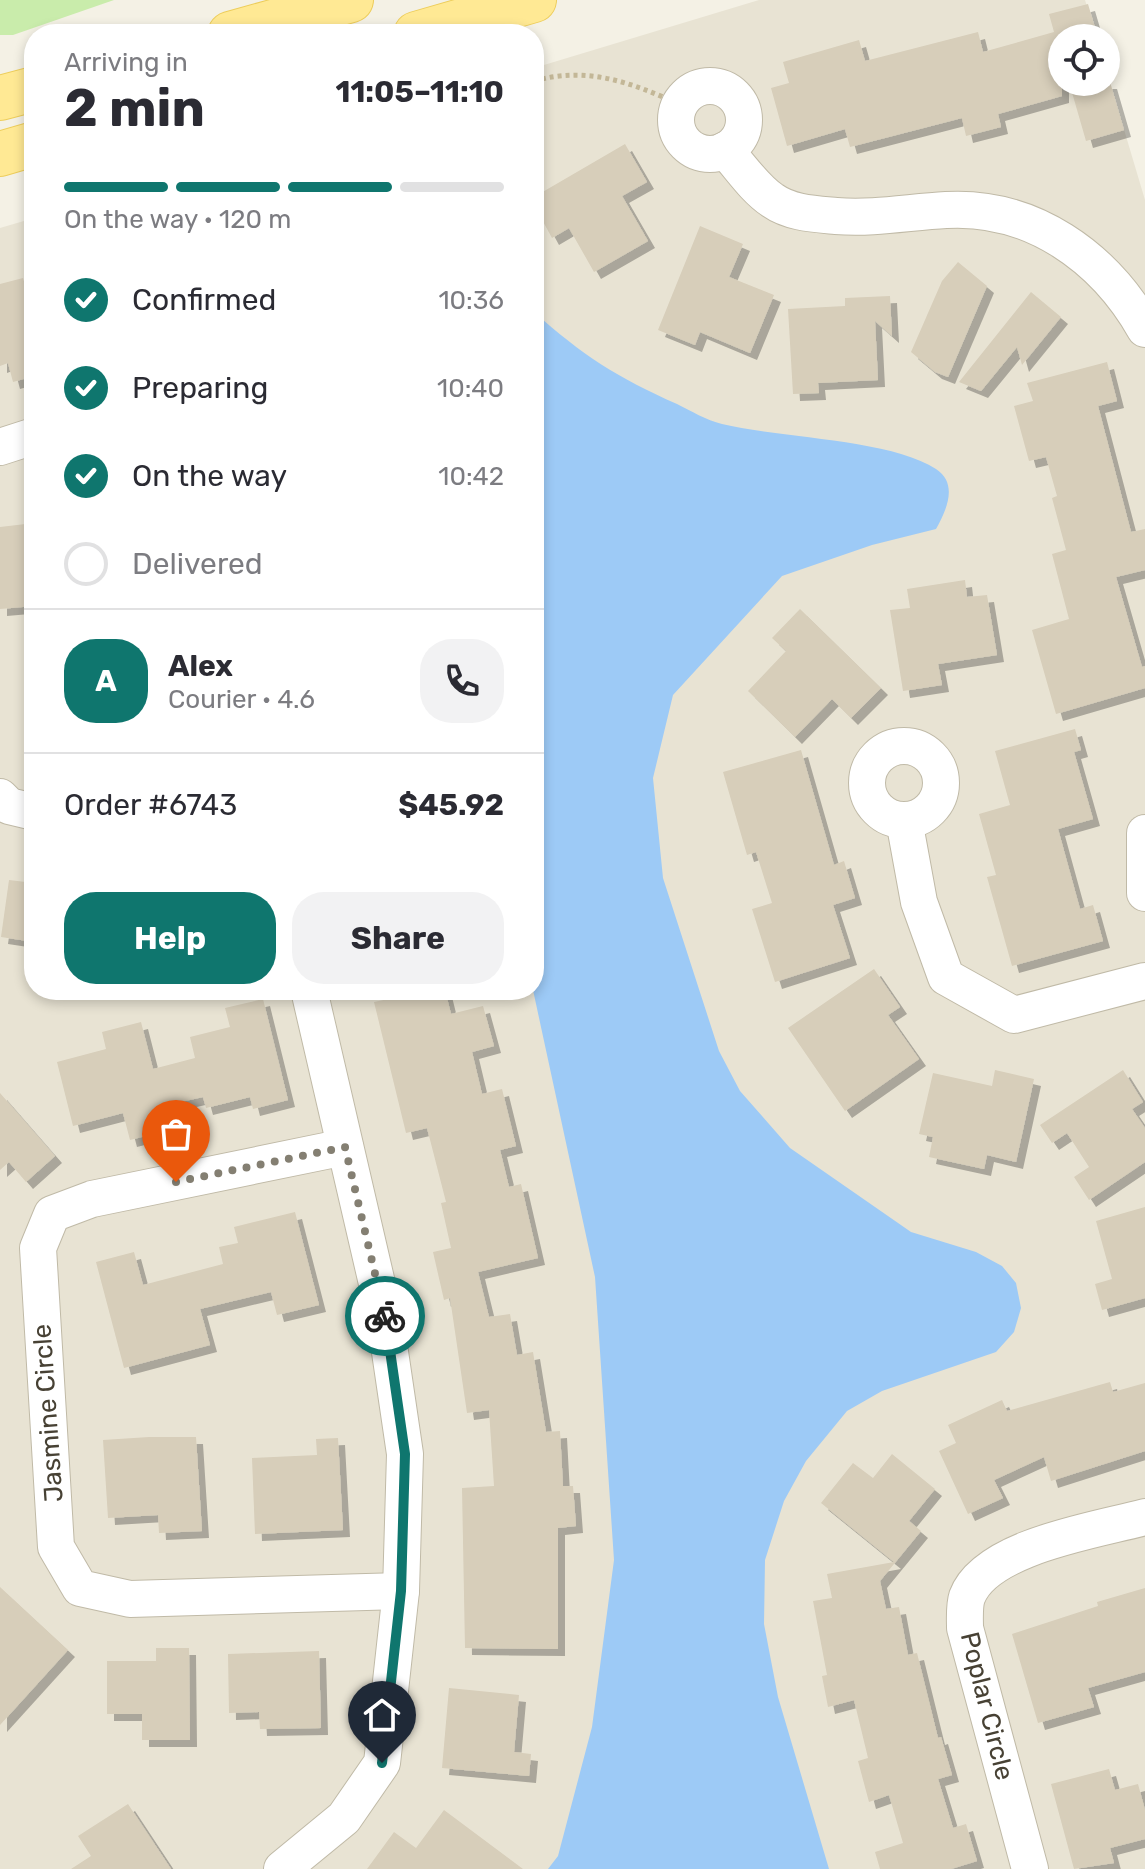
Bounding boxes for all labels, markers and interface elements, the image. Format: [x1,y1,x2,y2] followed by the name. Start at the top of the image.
[1048,24,1120,96] map controls
[1048,24,1120,96] button: locate
[64,47,188,78] text: Arriving in
[336,74,504,110] text: 11:05–11:10
[64,77,205,139] text: 2 min
[64,204,291,235] text: On the way · 120 m
[64,278,108,322] icon: check
[132,282,276,318] text: Confirmed
[438,285,504,316] text: 10:36
[64,366,108,410] icon: check
[132,370,268,406] text: Preparing
[437,373,504,404] text: 10:40
[64,454,108,498] icon: check
[132,458,287,494] text: On the way
[438,461,504,492] text: 10:42
[132,546,263,582] text: Delivered
[420,639,504,723] button: phone
[168,648,233,684] text: Alex
[95,663,117,699] text: A
[168,684,315,715] text: Courier · 4.6
[64,787,237,823] text: Order #6743
[398,787,504,823] text: $45.92
[64,892,276,984] button: Help
[292,892,504,984] button: Share
[142,1100,210,1182] pin
[154,1112,198,1156] icon: bag
[345,1276,425,1356] courier
[363,1294,407,1338] icon: bike
[26,1323,70,1503] street label: Jasmine Circle
[954,1629,1020,1783] street label: Poplar Circle
[348,1681,416,1763] pin
[360,1693,404,1737] icon: home

